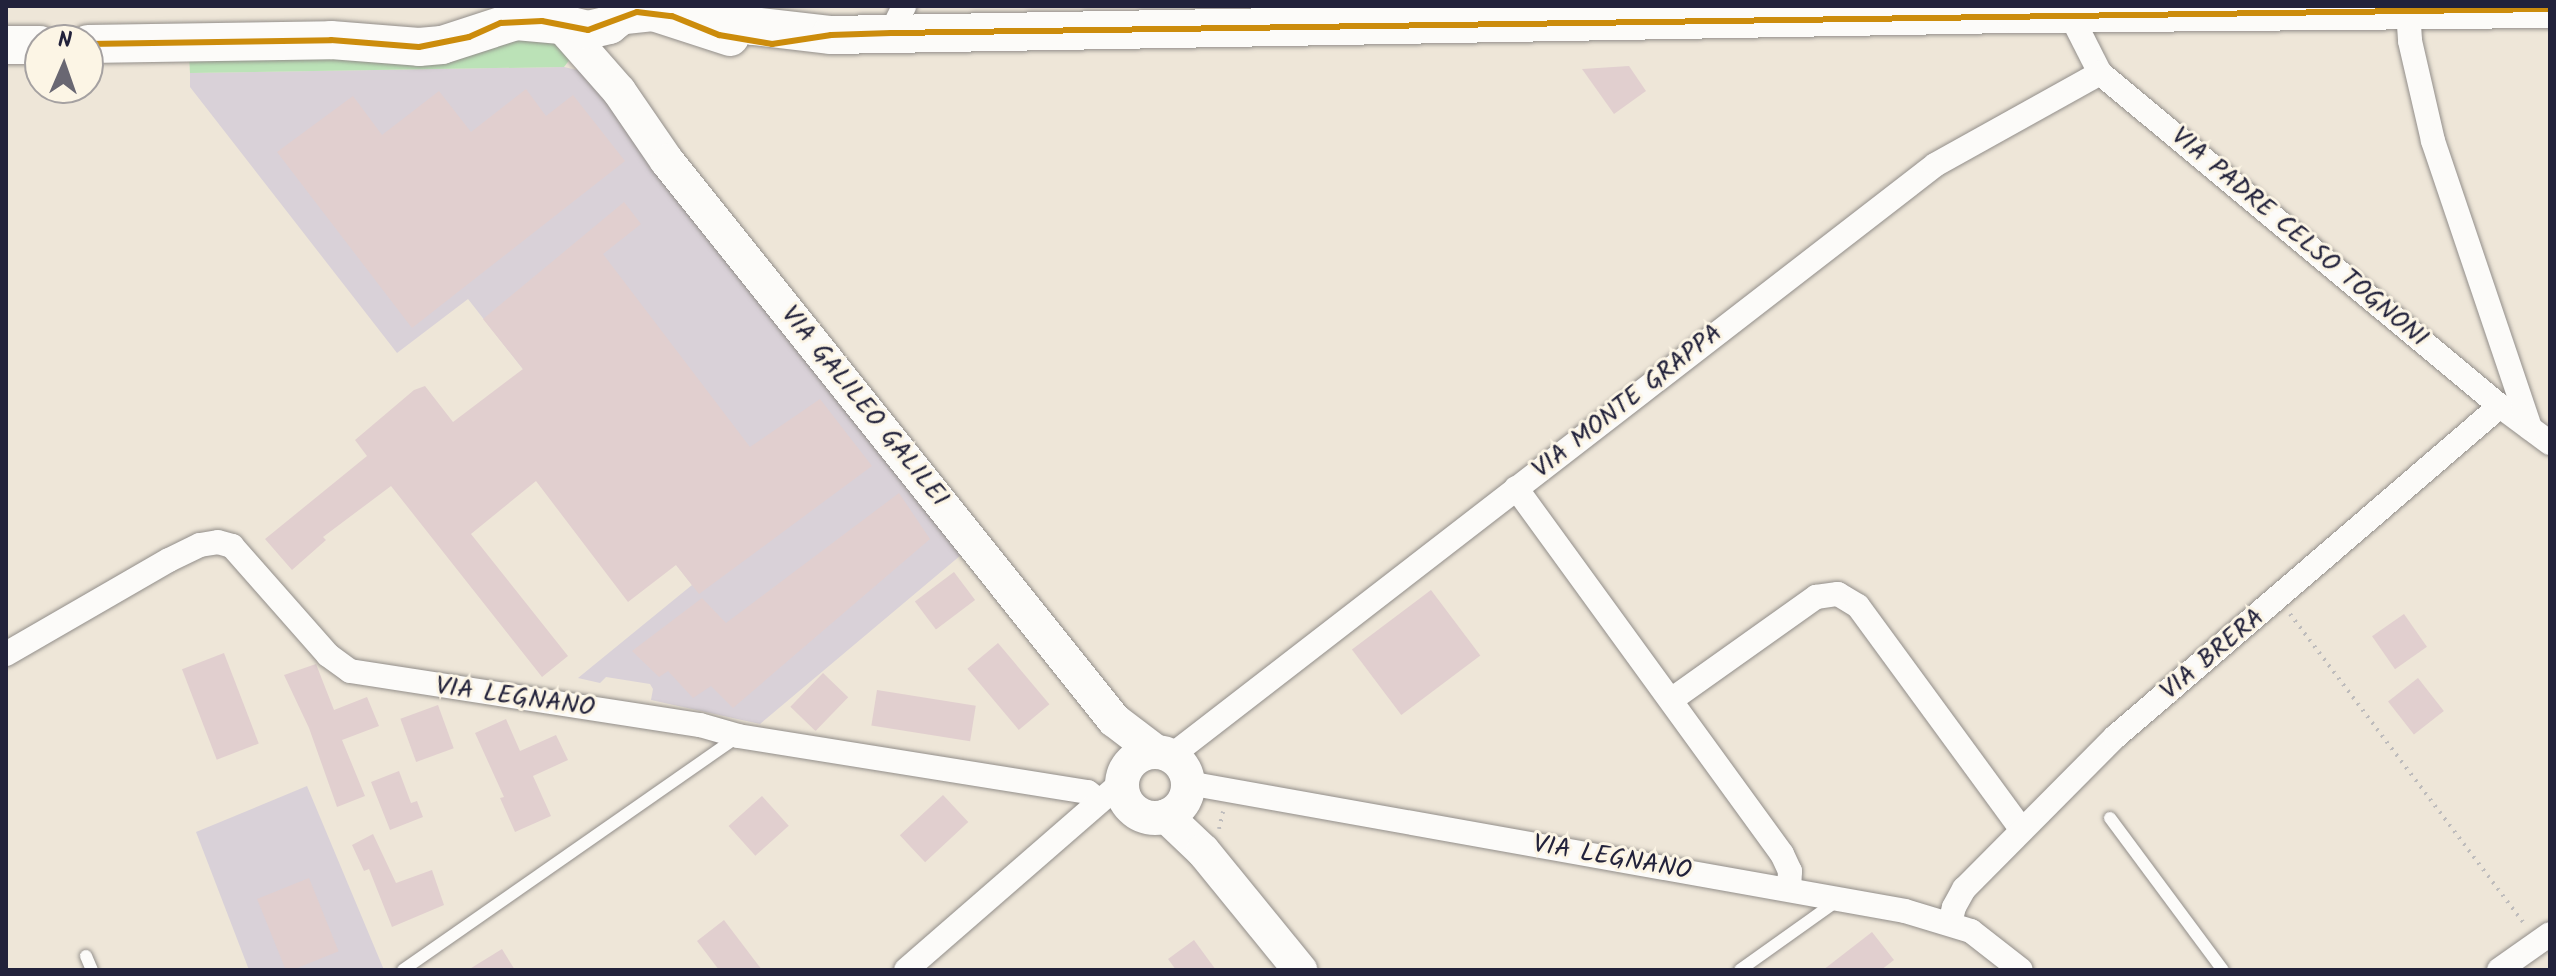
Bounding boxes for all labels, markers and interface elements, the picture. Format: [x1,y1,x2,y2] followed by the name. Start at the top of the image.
[24,24,104,104] north arrow
[57,24,72,59] text: N
[2164,121,2434,355] street label: VIA PADRE CELSO TOGNONI
[773,300,955,514] street label: VIA GALILEO GALILEI
[1527,318,1729,486] street label: VIA MONTE GRAPPA
[2155,603,2271,707] street label: VIA BRERA
[433,671,597,725] street label: VIA LEGNANO
[1530,830,1694,888] street label: VIA LEGNANO

